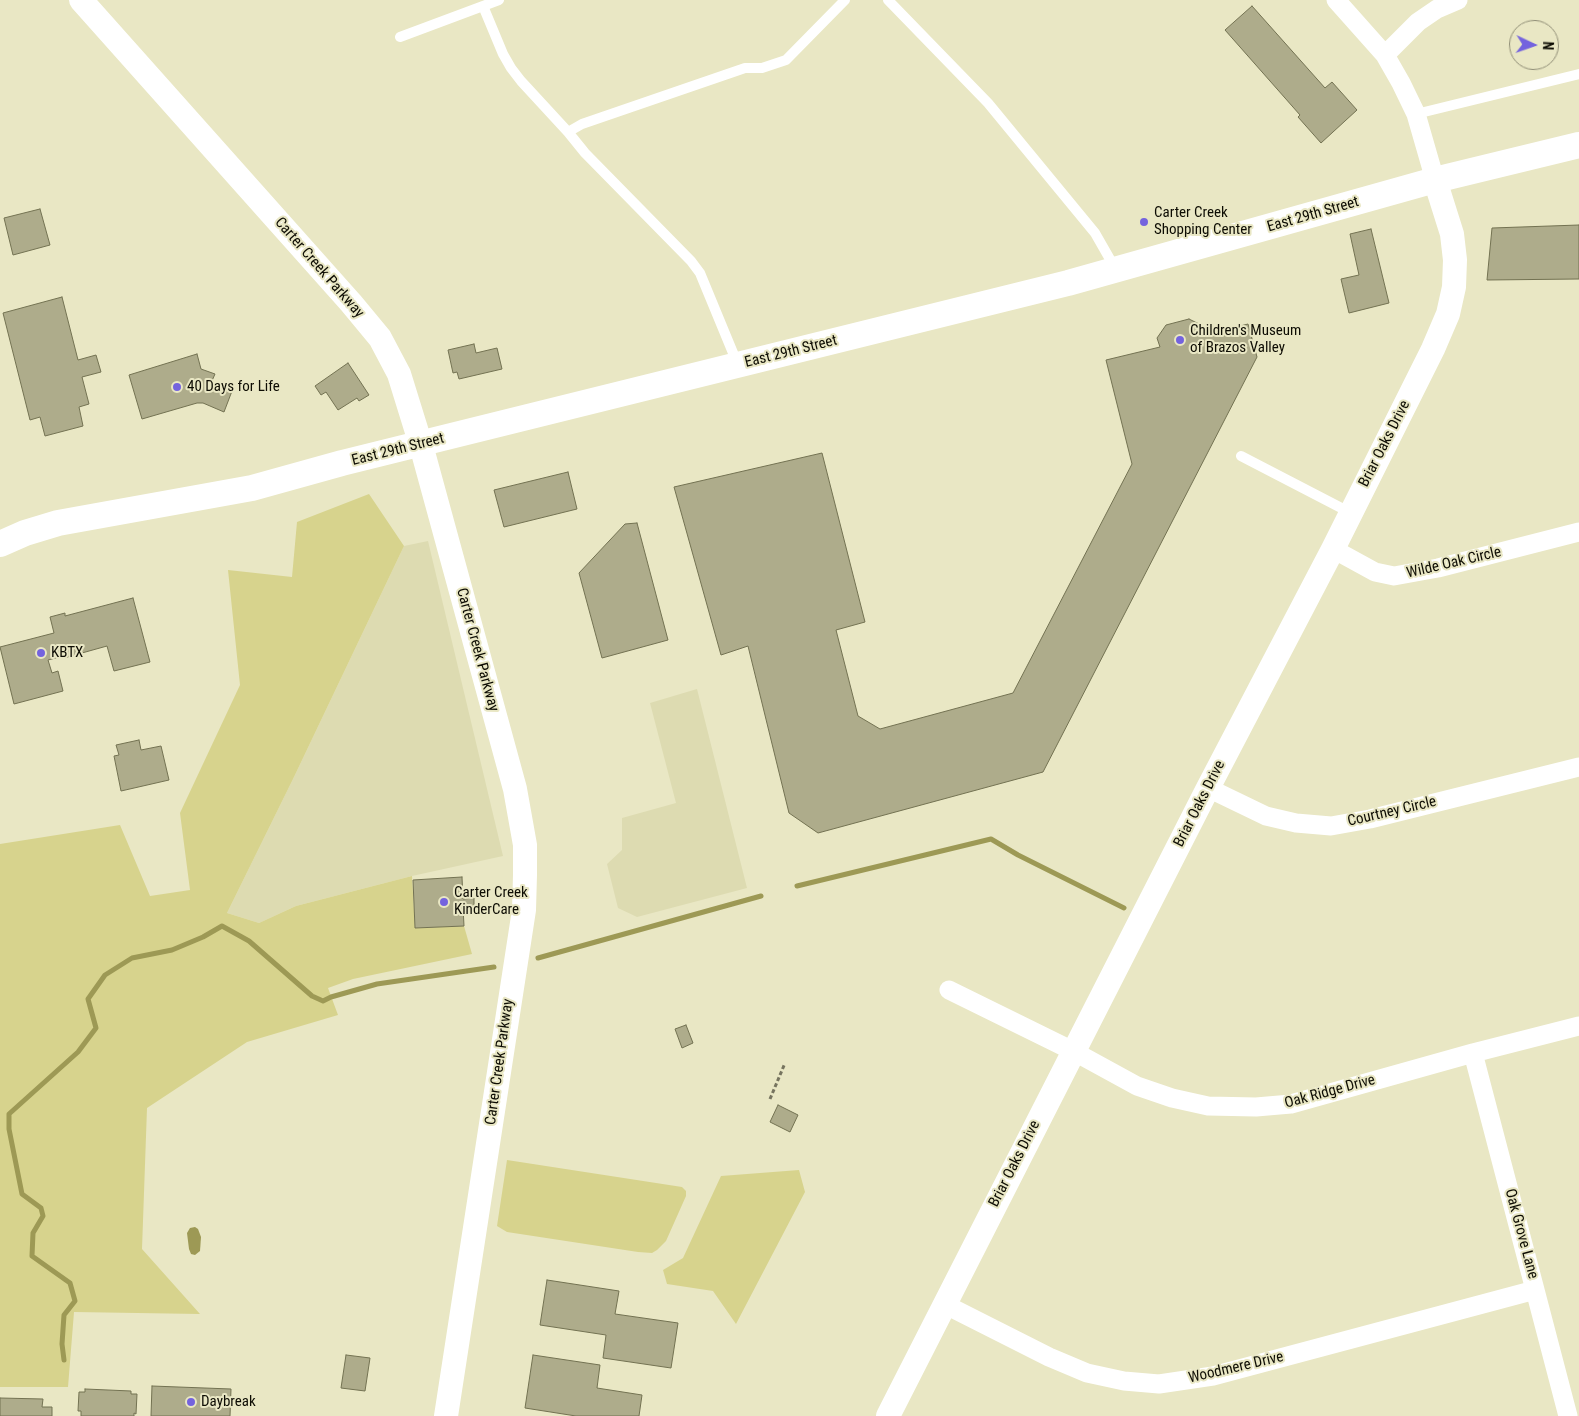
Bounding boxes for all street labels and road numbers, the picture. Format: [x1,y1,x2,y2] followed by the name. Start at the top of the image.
[1265,193,1361,237] street label: East 29th Street
[271,214,367,322] street label: Carter Creek Parkway
[743,332,839,372] street label: East 29th Street
[1356,398,1414,490] street label: Briar Oaks Drive
[350,430,446,470] street label: East 29th Street
[1405,543,1503,583] street label: Wilde Oak Circle
[452,586,502,714] street label: Carter Creek Parkway
[1171,758,1229,850] street label: Briar Oaks Drive
[1346,793,1438,831] street label: Courtney Circle
[482,998,518,1126] street label: Carter Creek Parkway
[1283,1071,1377,1113] street label: Oak Ridge Drive
[986,1118,1044,1210] street label: Briar Oaks Drive
[1500,1187,1542,1281] street label: Oak Grove Lane
[1187,1348,1285,1388] street label: Woodmere Drive

